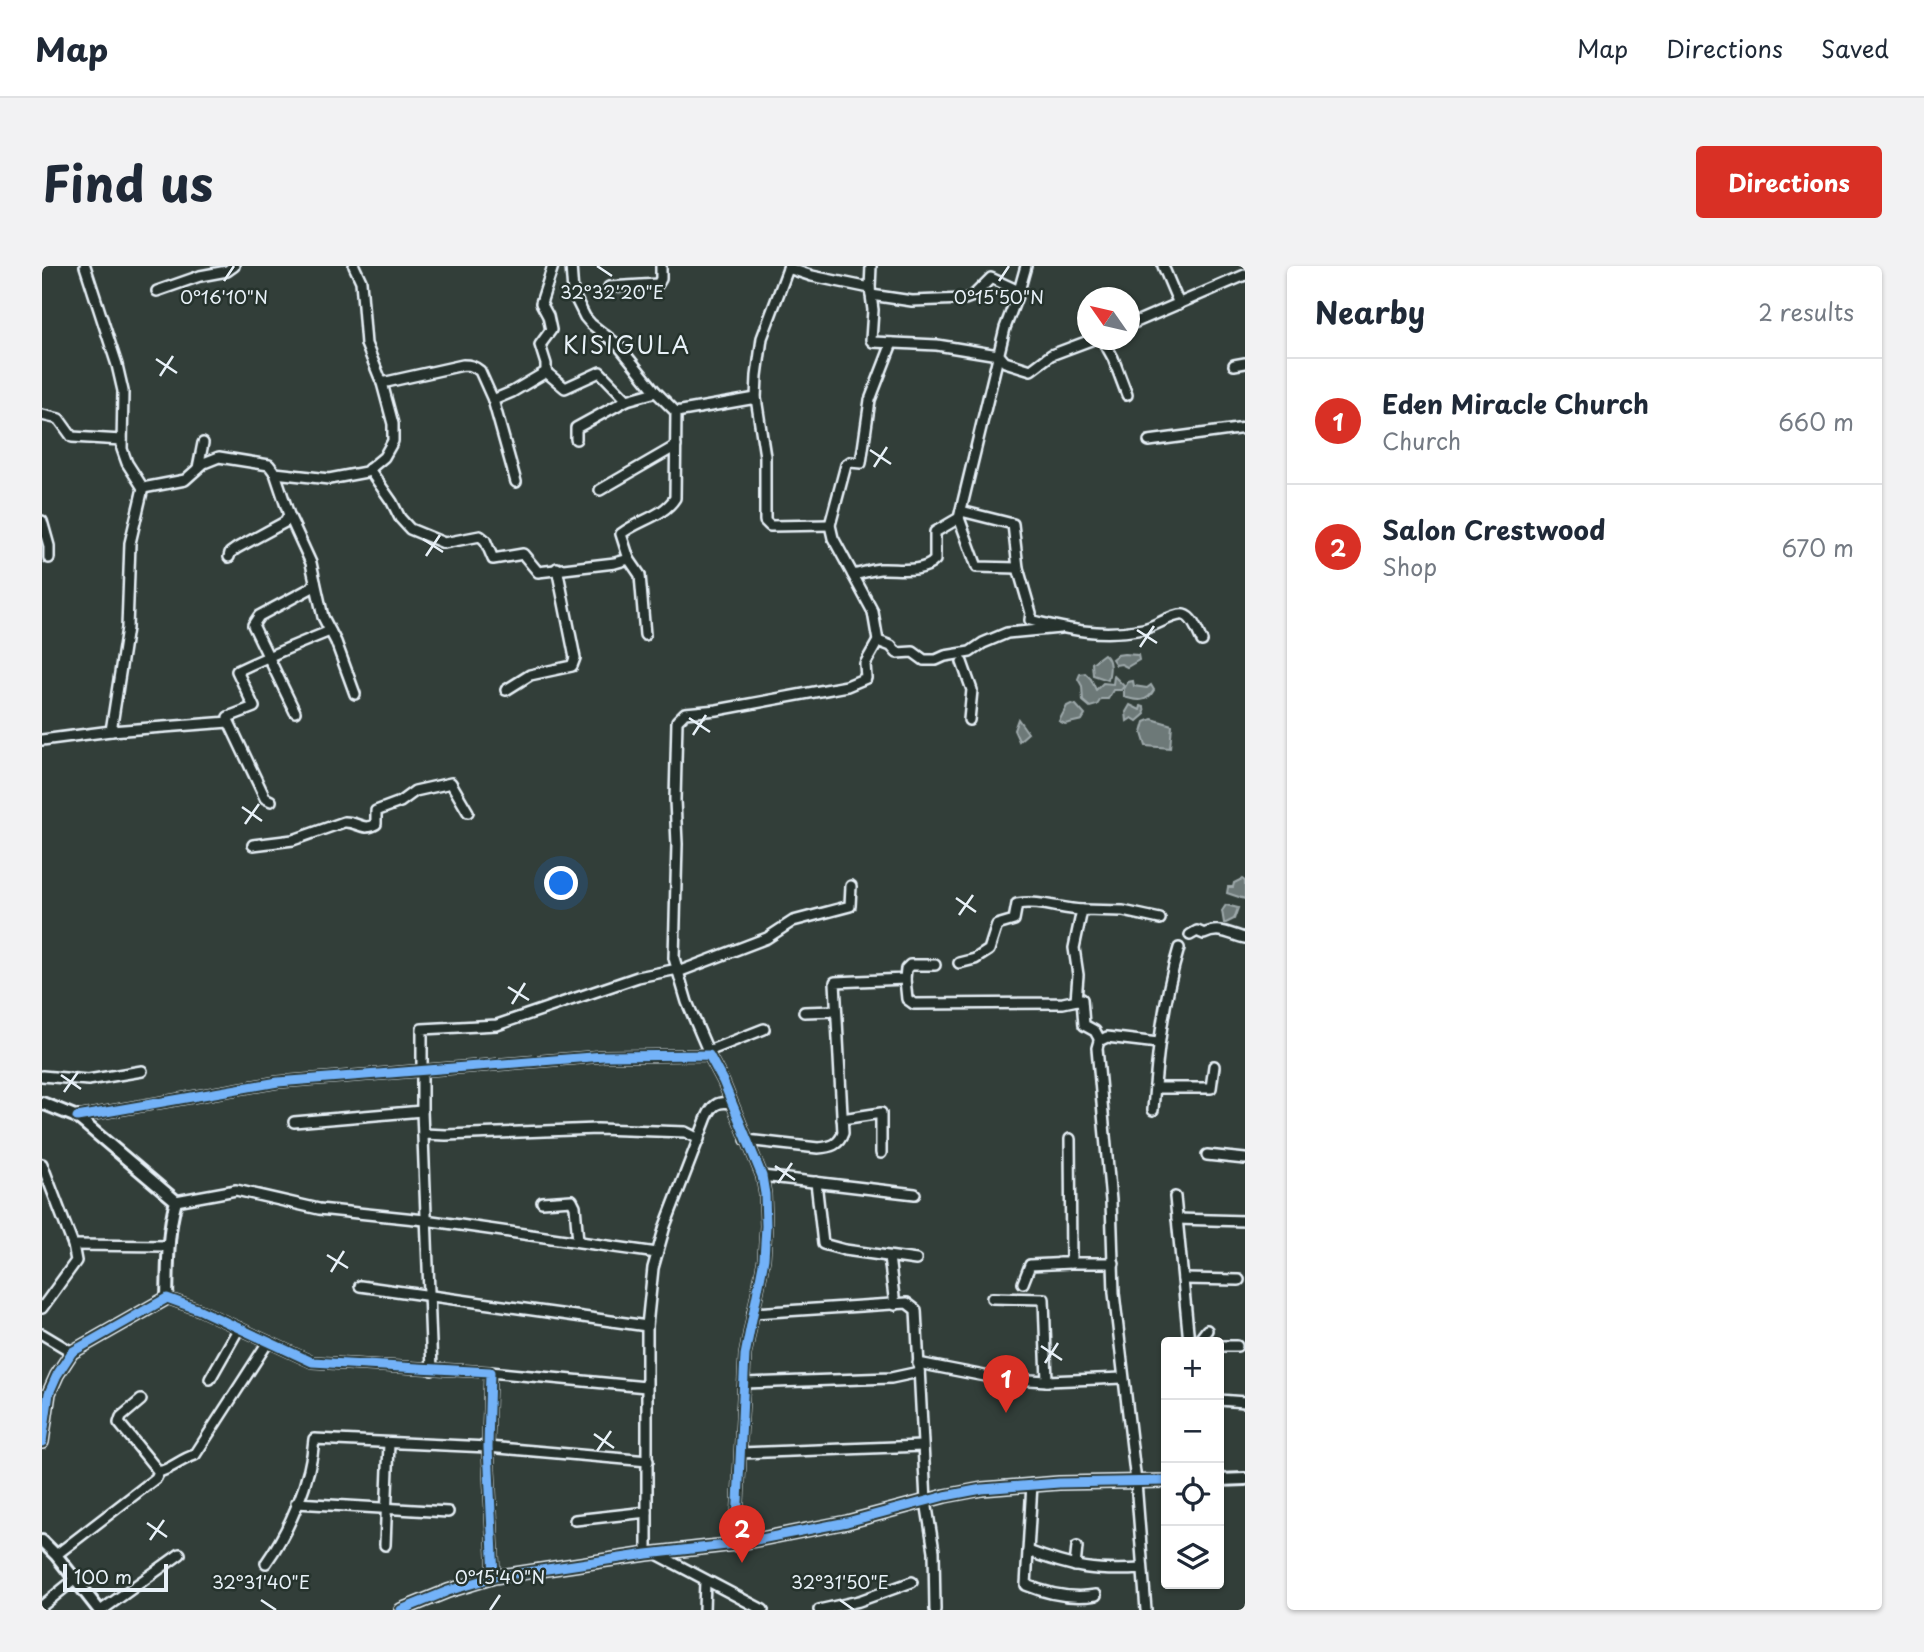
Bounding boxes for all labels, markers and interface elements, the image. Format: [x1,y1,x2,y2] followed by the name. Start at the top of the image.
[35,23,108,73] text: Map
[1577,30,1628,66] text: Map
[1666,30,1783,66] text: Directions
[1821,30,1889,66] text: Saved
[42,145,213,219] text: Find us
[1696,146,1882,218] button: Directions
[560,278,664,305] text: 32°32'20"E
[180,283,268,310] text: 0°16'10"N
[954,283,1044,310] text: 0°15'50"N
[1077,287,1140,350] north arrow
[1315,289,1425,334] text: Nearby
[1758,294,1854,329] text: 2 results
[563,327,691,362] district label: KISIGULA
[1382,384,1649,423] text: Eden Miracle Church
[1333,404,1344,439] text: 1
[1778,404,1854,439] text: 660 m
[1382,423,1461,458] text: Church
[1382,510,1605,549] text: Salon Crestwood
[1330,530,1346,565] text: 2
[1782,530,1854,565] text: 670 m
[1382,549,1437,584] text: Shop
[544,866,578,900] your location
[1161,1337,1224,1589] map controls
[1161,1337,1224,1400] button: +
[983,1355,1029,1413] pin: 1
[1161,1400,1224,1463] button: −
[1161,1463,1224,1526] button: locate
[719,1505,765,1563] pin: 2
[1161,1526,1224,1589] button: layers
[63,1561,168,1593] scale bar
[74,1562,132,1590] text: 100 m
[455,1563,545,1590] text: 0°15'40"N
[212,1568,310,1595] text: 32°31'40"E
[791,1568,889,1595] text: 32°31'50"E

